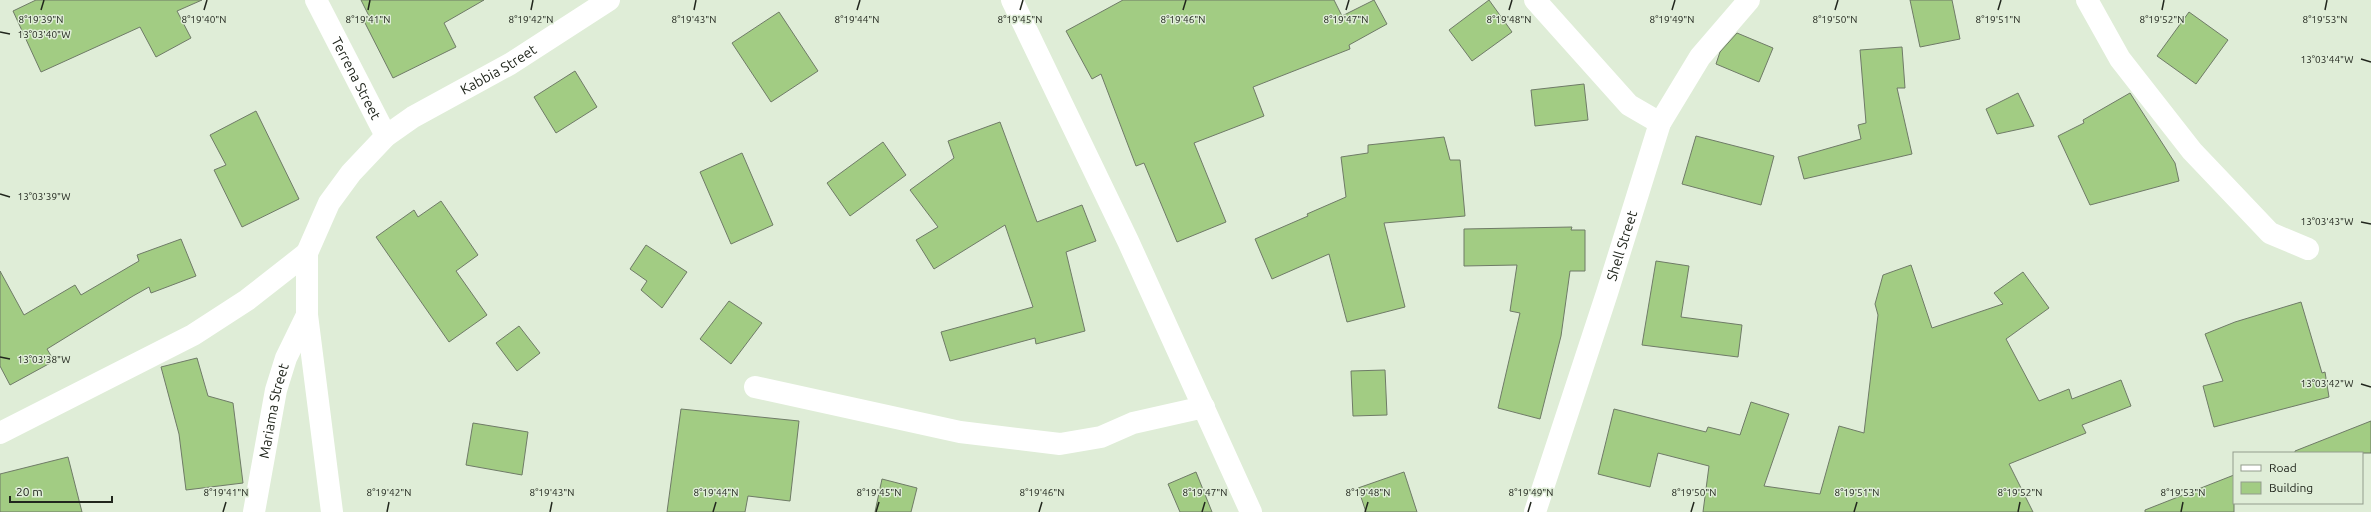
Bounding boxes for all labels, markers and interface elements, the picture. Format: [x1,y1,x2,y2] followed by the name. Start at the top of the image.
[19,14,63,25] text: 8°19'39"N
[182,14,226,25] text: 8°19'40"N
[346,14,390,25] text: 8°19'41"N
[509,14,553,25] text: 8°19'42"N
[672,14,716,25] text: 8°19'43"N
[835,14,879,25] text: 8°19'44"N
[998,14,1042,25] text: 8°19'45"N
[1161,14,1205,25] text: 8°19'46"N
[1324,14,1368,25] text: 8°19'47"N
[1487,14,1531,25] text: 8°19'48"N
[1650,14,1694,25] text: 8°19'49"N
[1813,14,1857,25] text: 8°19'50"N
[1976,14,2020,25] text: 8°19'51"N
[2140,14,2184,25] text: 8°19'52"N
[2303,14,2347,25] text: 8°19'53"N
[18,29,70,40] text: 13°03'40"W
[328,34,384,123] street label: Terrena Street
[458,41,540,98] street label: Kabbia Street
[2301,54,2353,65] text: 13°03'44"W
[18,191,70,202] text: 13°03'39"W
[1603,208,1640,283] street label: Shell Street
[2301,216,2353,227] text: 13°03'43"W
[18,354,70,365] text: 13°03'38"W
[256,361,292,460] street label: Mariama Street
[2301,378,2353,389] text: 13°03'42"W
[2233,452,2363,504] legend
[2269,461,2297,474] text: Road
[10,478,112,504] scale bar
[2269,481,2313,494] text: Building
[16,485,43,498] text: 20 m
[204,487,248,498] text: 8°19'41"N
[367,487,411,498] text: 8°19'42"N
[530,487,574,498] text: 8°19'43"N
[694,487,738,498] text: 8°19'44"N
[857,487,901,498] text: 8°19'45"N
[1020,487,1064,498] text: 8°19'46"N
[1183,487,1227,498] text: 8°19'47"N
[1346,487,1390,498] text: 8°19'48"N
[1509,487,1553,498] text: 8°19'49"N
[1672,487,1716,498] text: 8°19'50"N
[1835,487,1879,498] text: 8°19'51"N
[1998,487,2042,498] text: 8°19'52"N
[2161,487,2205,498] text: 8°19'53"N

